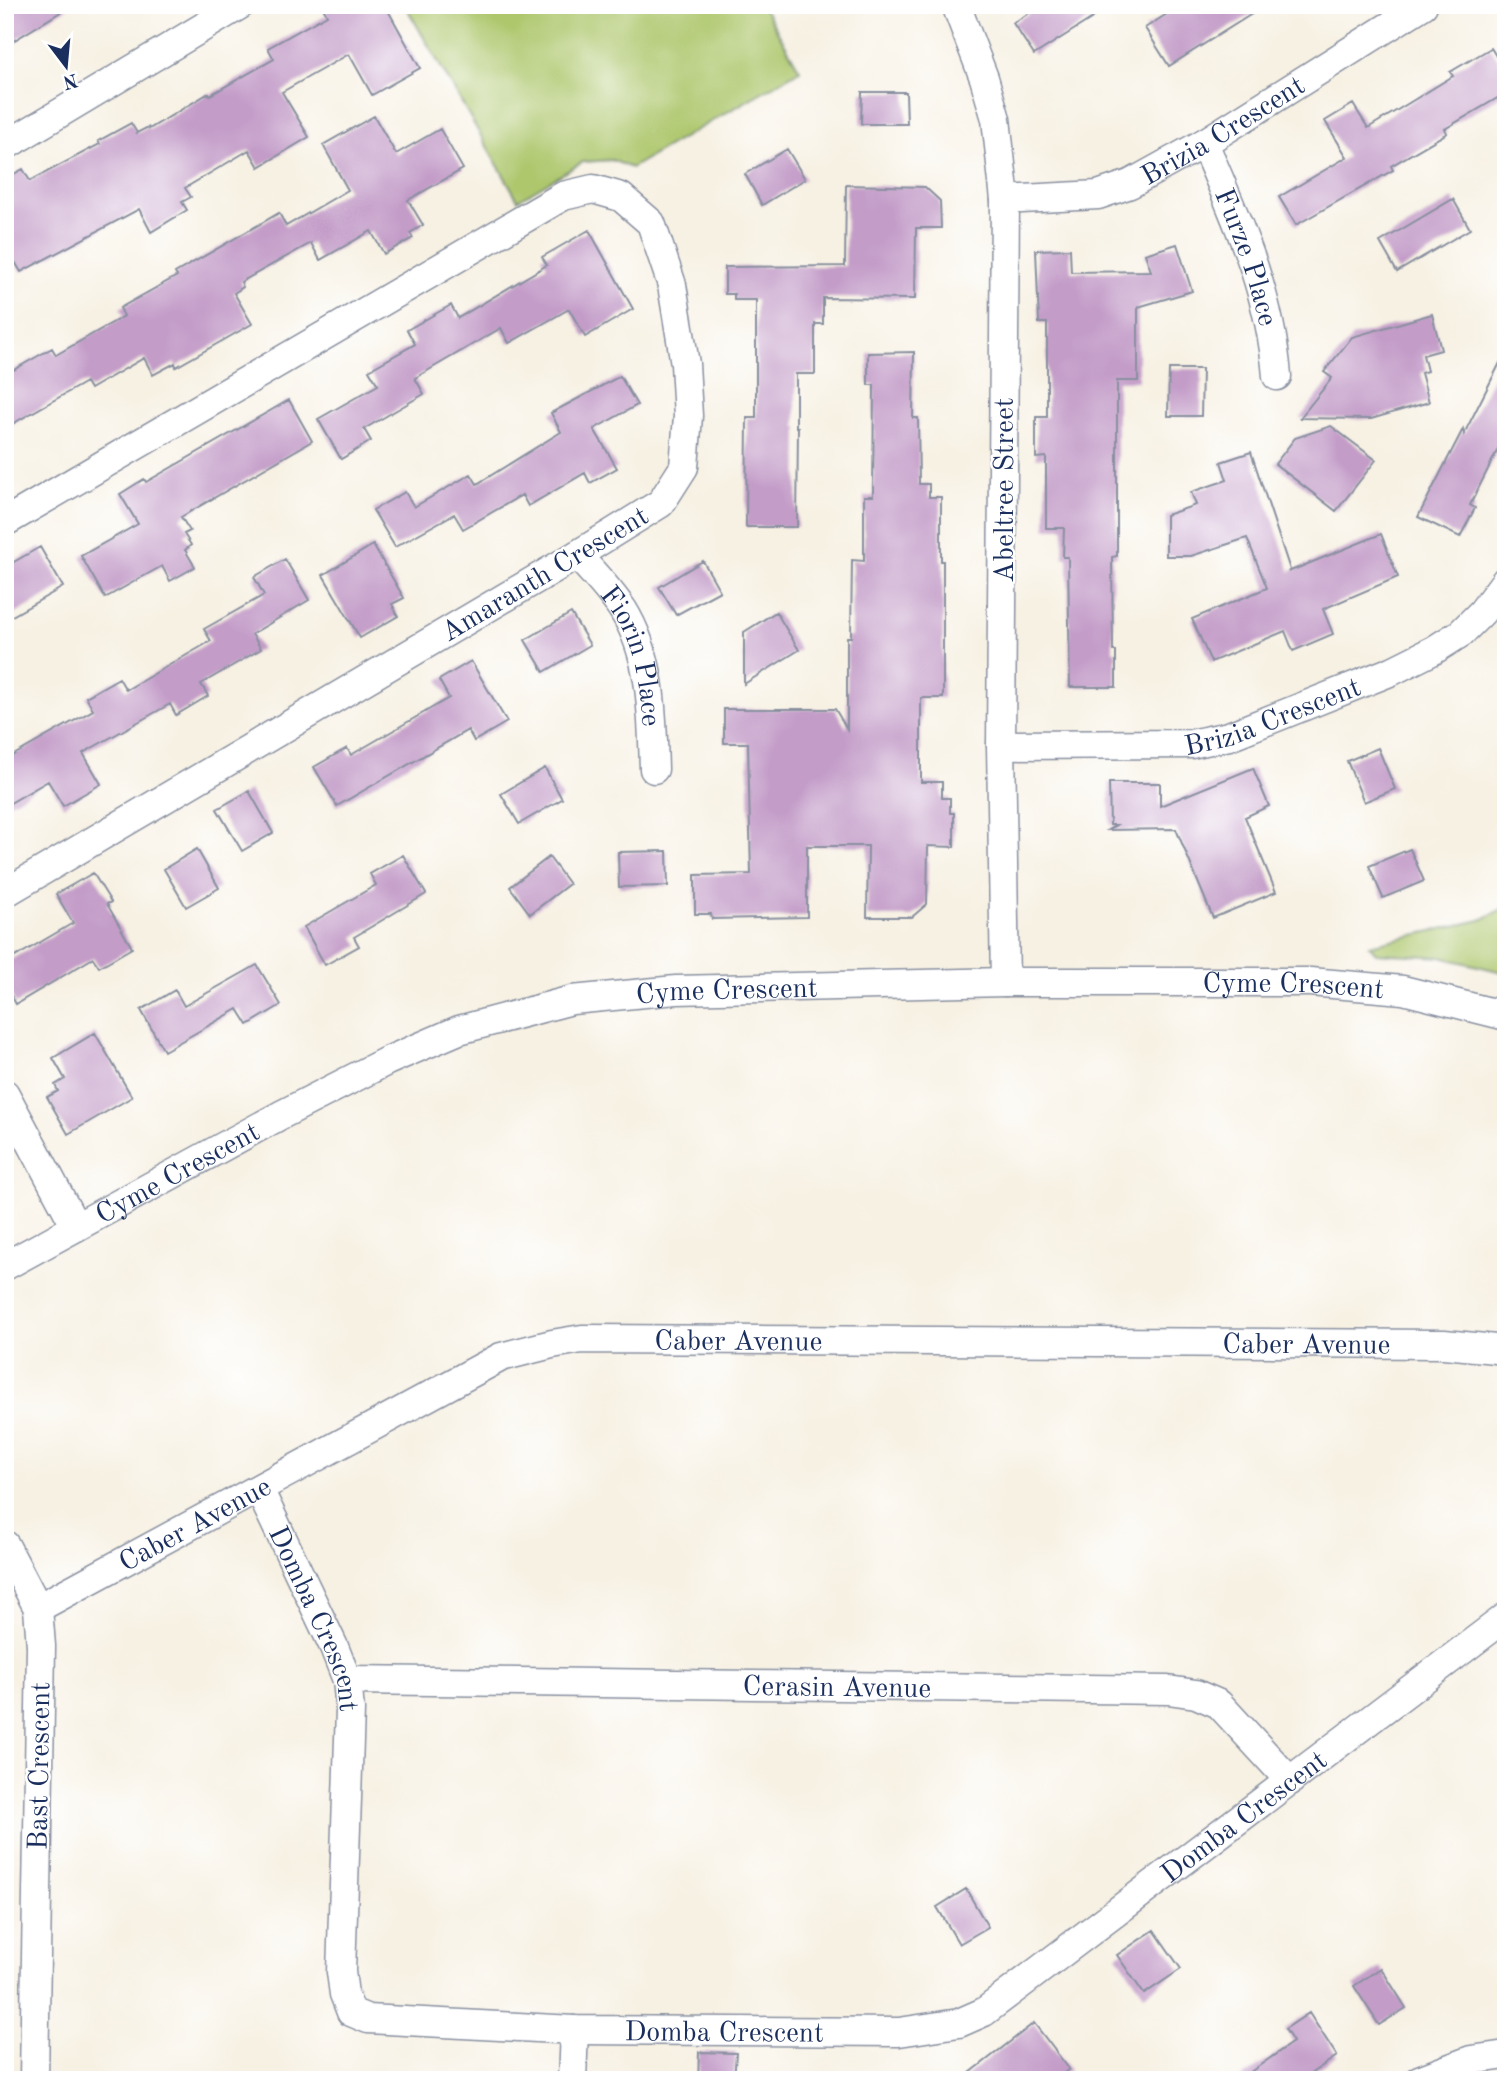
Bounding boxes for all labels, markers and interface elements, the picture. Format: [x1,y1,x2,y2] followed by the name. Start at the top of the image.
[32,32,102,102] north arrow
[60,69,80,91] text: N
[1137,72,1310,192] street label: Brizia Crescent
[1208,185,1280,329] street label: Furze Place
[992,397,1020,583] street label: Abeltree Street
[437,503,654,648] street label: Amaranth Crescent
[594,582,663,727] street label: Fiorin Place
[1182,674,1365,762] street label: Brizia Crescent
[1203,971,1385,1005] street label: Cyme Crescent
[635,976,818,1011] street label: Cyme Crescent
[92,1119,265,1230] street label: Cyme Crescent
[654,1328,822,1357] street label: Caber Avenue
[1222,1332,1390,1361] street label: Caber Avenue
[115,1473,276,1578] street label: Caber Avenue
[262,1523,361,1713] street label: Domba Crescent
[742,1674,931,1704] street label: Cerasin Avenue
[26,1682,56,1850] street label: Bast Crescent
[1157,1747,1333,1890] street label: Domba Crescent
[624,2019,824,2049] street label: Domba Crescent

